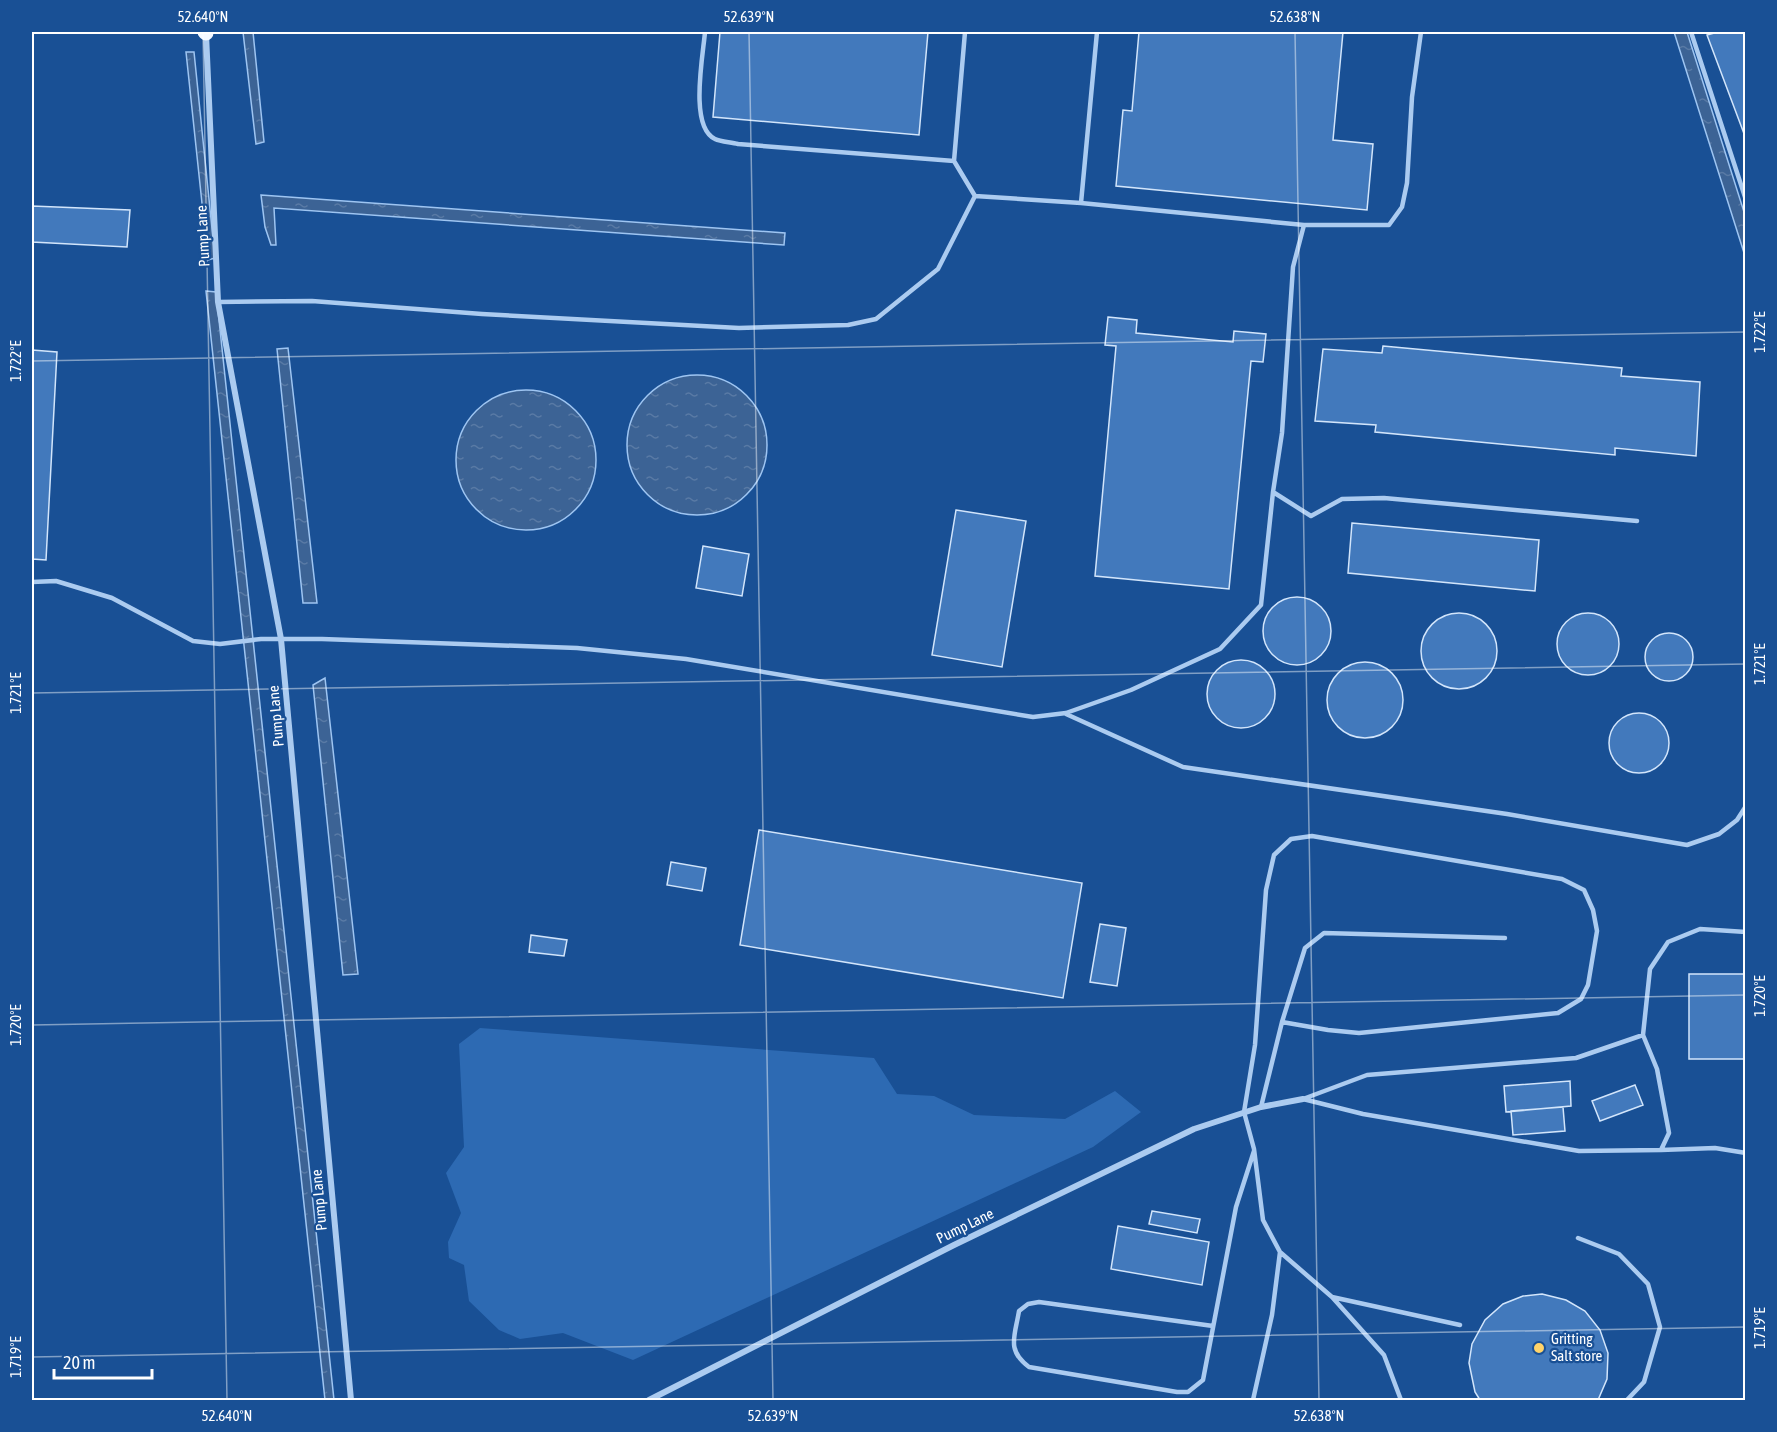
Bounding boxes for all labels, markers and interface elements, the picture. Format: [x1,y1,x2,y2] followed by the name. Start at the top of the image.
[178,8,228,25] text: 52.640°N
[724,8,774,25] text: 52.639°N
[1270,8,1320,25] text: 52.638°N
[192,205,213,267] street label: Pump Lane
[1751,311,1768,353] text: 1.722°E
[7,340,24,382] text: 1.722°E
[1751,643,1768,685] text: 1.721°E
[7,672,24,714] text: 1.721°E
[264,685,287,747] street label: Pump Lane
[1751,975,1768,1017] text: 1.720°E
[7,1004,24,1046] text: 1.720°E
[307,1169,330,1231] street label: Pump Lane
[933,1204,996,1247] street label: Pump Lane
[1751,1307,1768,1349] text: 1.719°E
[1551,1330,1603,1364] place label: Gritting Salt store
[7,1336,24,1378] text: 1.719°E
[1532,1341,1546,1355] marker: Gritting Salt store
[54,1342,152,1380] scale bar
[63,1352,95,1373] text: 20 m
[202,1407,252,1424] text: 52.640°N
[748,1407,798,1424] text: 52.639°N
[1294,1407,1344,1424] text: 52.638°N

